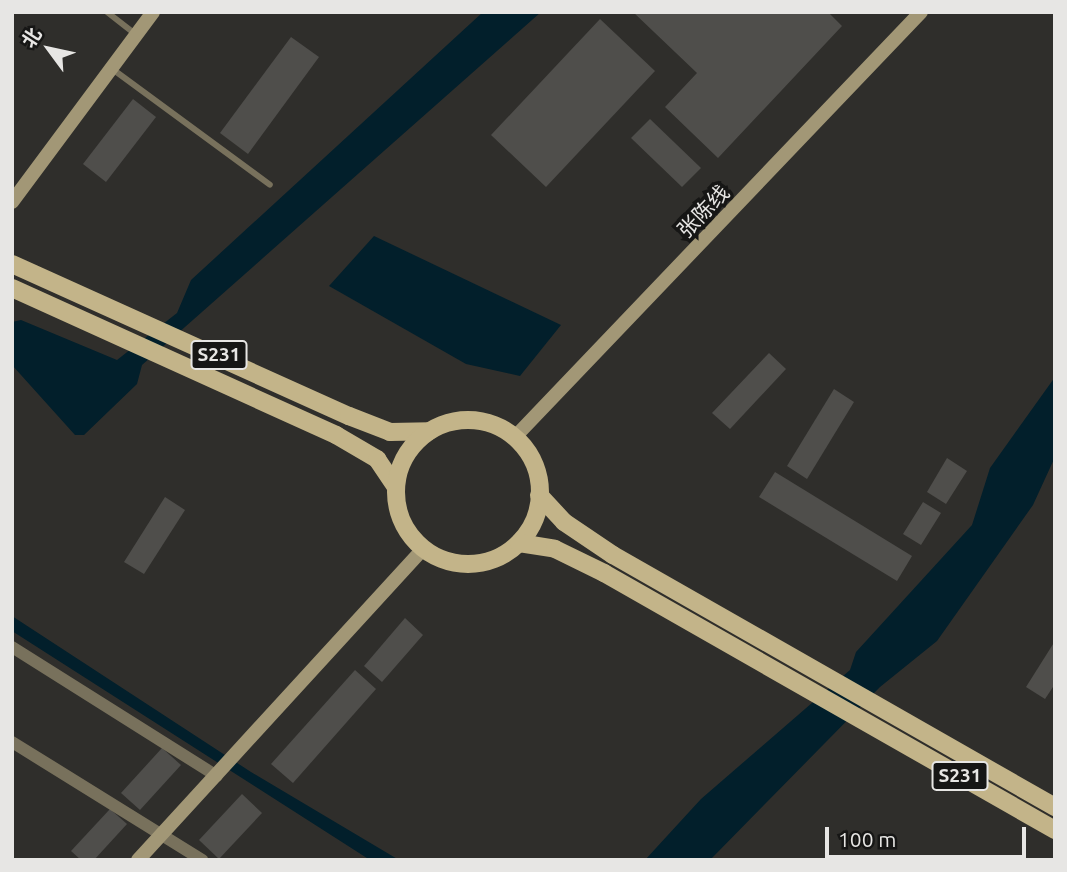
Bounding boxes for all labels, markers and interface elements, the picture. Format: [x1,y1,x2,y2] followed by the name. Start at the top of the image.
[14,14,84,84] north arrow
[17,24,46,52] text: 北
[672,180,734,242] street label: 张陈线
[189,340,249,370] road number: S231
[930,761,990,792] road number: S231
[829,812,1030,856] scale bar
[838,827,896,851] text: 100 m

